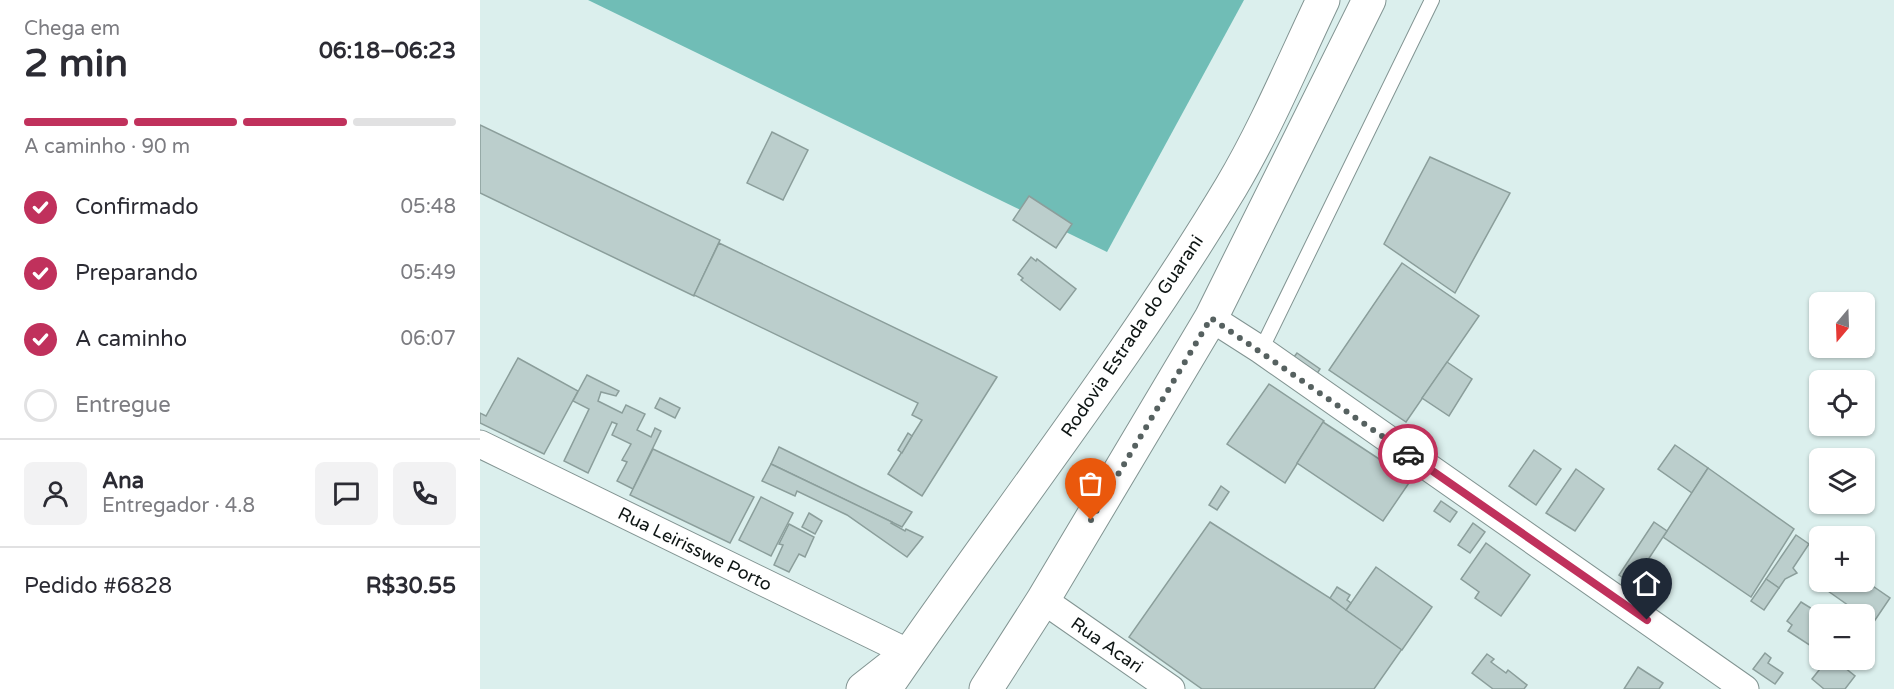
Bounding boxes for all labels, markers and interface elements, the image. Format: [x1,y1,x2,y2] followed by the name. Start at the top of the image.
[24,17,120,41] text: Chega em
[319,38,456,64] text: 06:18–06:23
[24,40,128,87] text: 2 min
[24,135,190,159] text: A caminho · 90 m
[24,191,57,224] icon: check
[75,194,199,220] text: Confirmado
[401,195,456,219] text: 05:48
[1056,231,1208,441] street label: Rodovia Estrada do Guarani
[24,257,57,290] icon: check
[75,260,198,286] text: Preparando
[401,261,456,285] text: 05:49
[1809,292,1875,358] north arrow
[1809,292,1875,670] map controls
[24,323,57,356] icon: check
[75,326,187,352] text: A caminho
[401,327,456,351] text: 06:07
[1809,370,1875,436] button: locate
[75,392,171,418] text: Entregue
[1378,424,1438,484] courier
[1392,438,1425,471] icon: car
[1809,448,1875,514] button: layers
[1065,458,1116,520] pin
[24,462,87,525] button: person
[315,462,378,525] button: chat
[393,462,456,525] button: phone
[1074,467,1107,500] icon: bag
[102,468,144,494] text: Ana
[102,494,255,518] text: Entregador · 4.8
[614,502,776,596] street label: Rua Leirisswe Porto
[1809,526,1875,592] button: +
[1621,558,1672,620] pin
[1630,567,1663,600] icon: home
[24,573,172,599] text: Pedido #6828
[366,573,456,599] text: R$30.55
[1809,604,1875,670] button: −
[1067,612,1147,678] street label: Rua Acari

